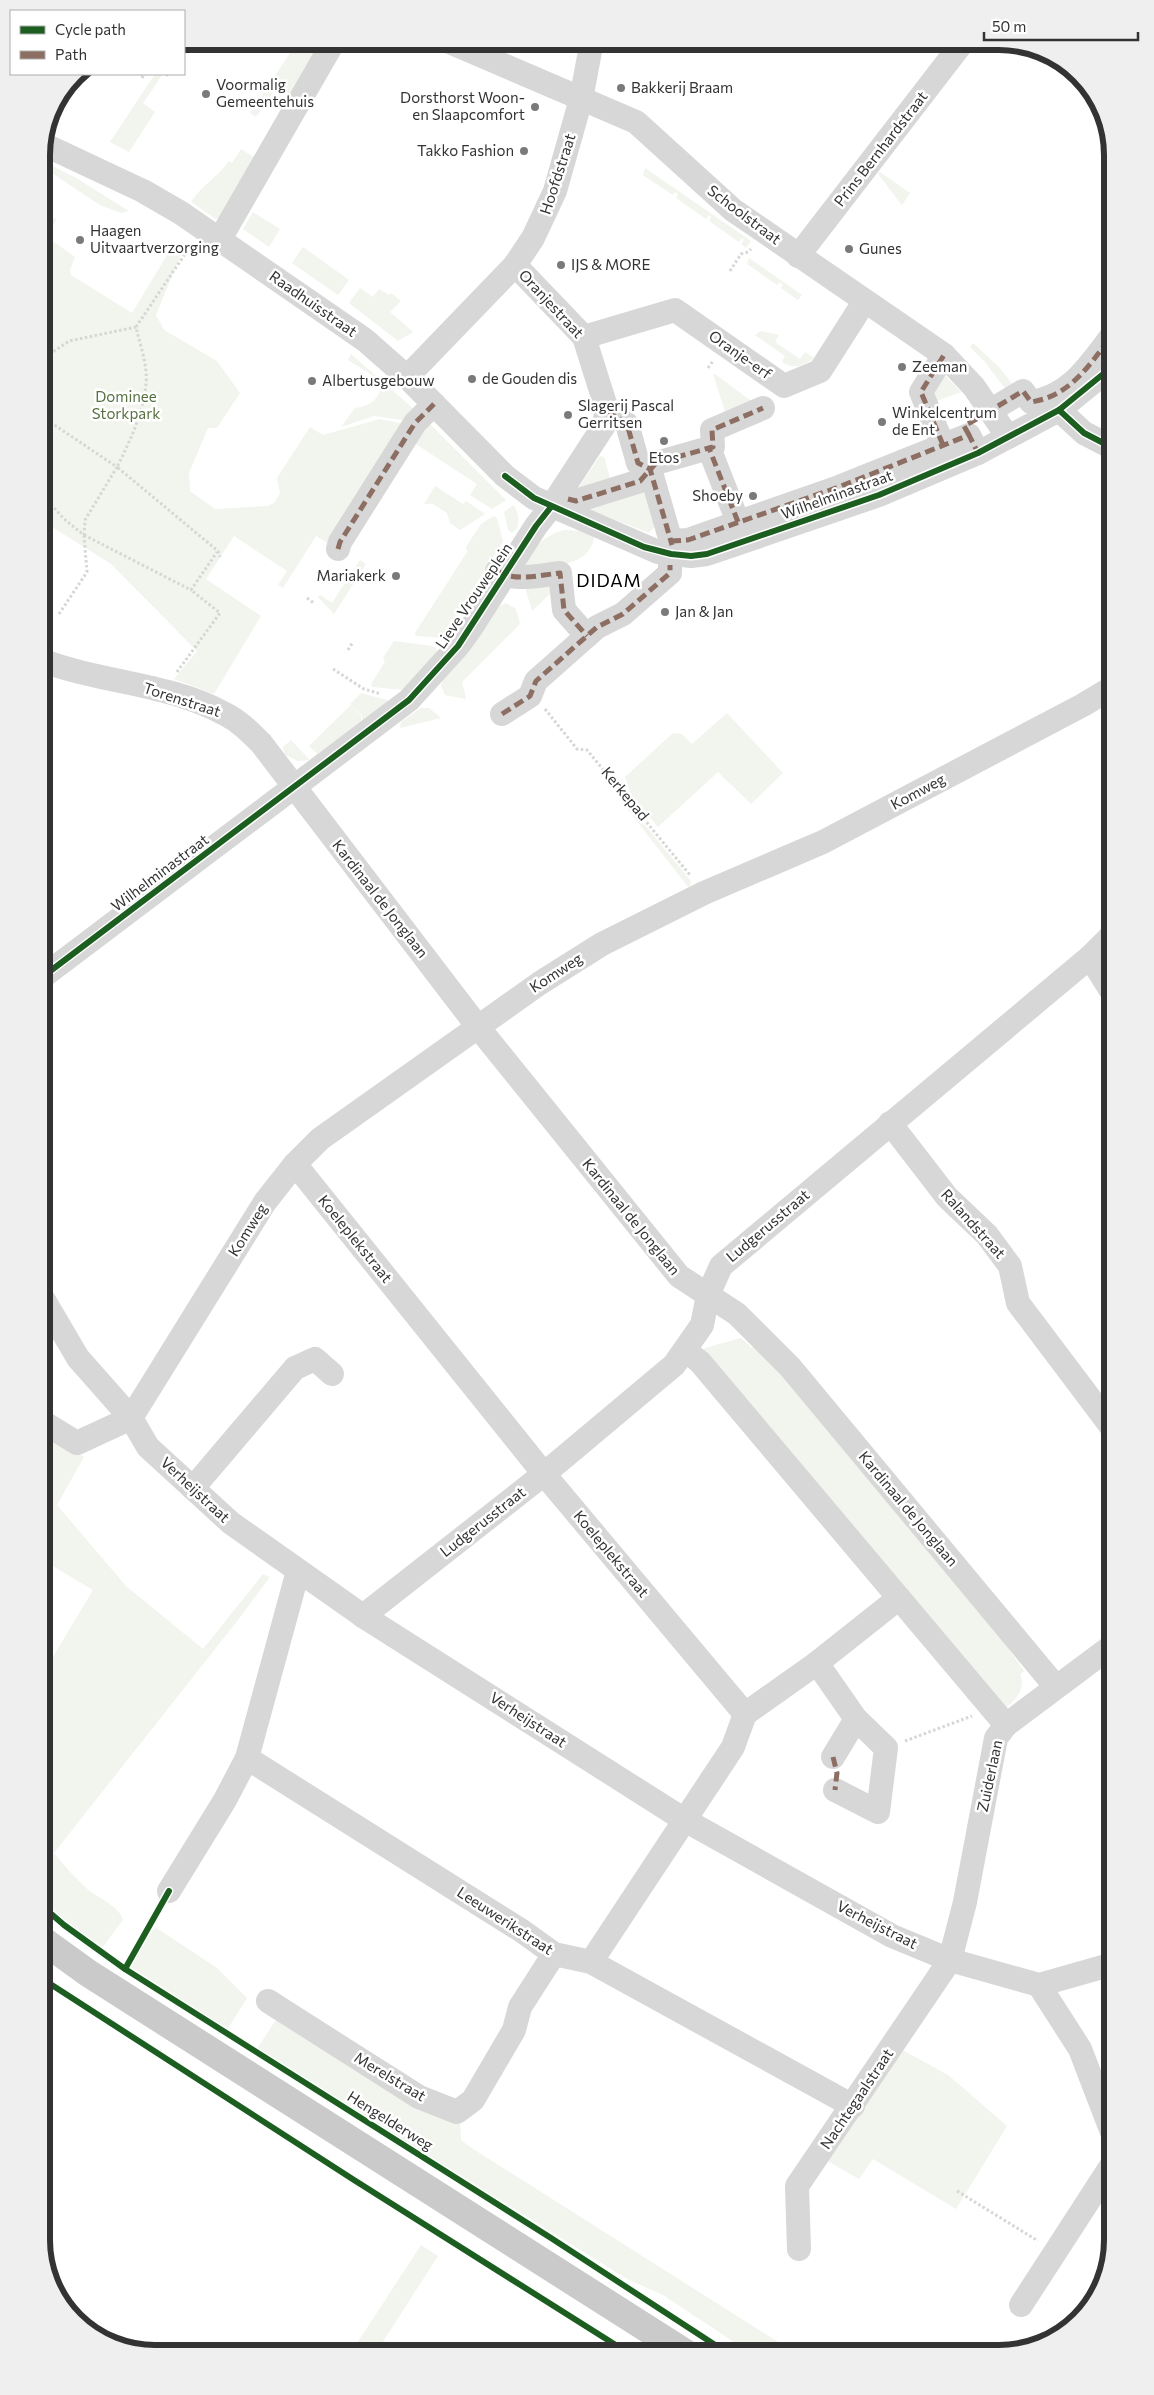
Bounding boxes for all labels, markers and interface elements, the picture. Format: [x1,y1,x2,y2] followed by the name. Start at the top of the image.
[10,10,185,75] legend
[984,10,1138,42] scale bar
[992,17,1026,35] text: 50 m
[55,20,126,38] text: Cycle path
[55,45,87,63] text: Path
[216,75,314,110] place label: Voormalig Gemeentehuis
[631,78,733,96] place label: Bakkerij Braam
[615,82,627,94] marker: Bakkerij Braam
[830,87,931,210] street label: Prins Bernhardstraat
[200,88,212,100] marker: Voormalig Gemeentehuis
[400,88,525,123] place label: Dorsthorst Woon- en Slaapcomfort
[529,101,541,113] marker: Dorsthorst Woon- en Slaapcomfort
[536,131,579,216] street label: Hoofdstraat
[417,141,514,159] place label: Takko Fashion
[518,145,530,157] marker: Takko Fashion
[704,181,785,248] street label: Schoolstraat
[90,221,219,256] place label: Haagen Uitvaartverzorging
[74,234,86,246] marker: Haagen Uitvaartverzorging
[859,239,902,257] place label: Gunes
[843,243,855,255] marker: Gunes
[571,255,650,273] place label: IJS & MORE
[555,259,567,271] marker: IJS & MORE
[516,265,588,341] street label: Oranjestraat
[266,266,361,340] street label: Raadhuisstraat
[706,326,775,382] street label: Oranje-erf
[912,357,967,375] place label: Zeeman
[896,361,908,373] marker: Zeeman
[482,369,577,387] place label: de Gouden dis
[322,371,434,389] place label: Albertusgebouw
[466,373,478,385] marker: de Gouden dis
[306,375,318,387] marker: Albertusgebouw
[92,387,160,422] park label: Dominee Storkpark
[578,396,674,431] place label: Slagerij Pascal Gerritsen
[892,403,997,438] place label: Winkelcentrum de Ent
[562,409,574,421] marker: Slagerij Pascal Gerritsen
[876,416,888,428] marker: Winkelcentrum de Ent
[658,435,670,447] marker: Etos
[649,448,679,466] place label: Etos
[778,466,895,523] street label: Wilhelminastraat
[692,486,743,504] place label: Shoeby
[747,490,759,502] marker: Shoeby
[431,539,515,652] street label: Lieve Vrouweplein
[316,566,386,584] place label: Mariakerk
[576,569,642,591] district label: DIDAM
[390,570,402,582] marker: Mariakerk
[675,602,733,620] place label: Jan & Jan
[659,606,671,618] marker: Jan & Jan
[141,678,223,720] street label: Torenstraat
[598,763,653,824] street label: Kerkepad
[887,769,948,813] street label: Komweg
[107,830,212,915] street label: Wilhelminastraat
[329,836,432,961] street label: Kardinaal de Jonglaan
[526,948,585,996] street label: Komweg
[579,1154,684,1278] street label: Kardinaal de Jonglaan
[722,1185,813,1265] street label: Ludgerusstraat
[938,1185,1010,1262] street label: Ralandstraat
[315,1191,397,1286] street label: Koeleplekstraat
[224,1200,270,1259] street label: Komweg
[855,1447,962,1570] street label: Kardinaal de Jonglaan
[157,1453,234,1526] street label: Verheijstraat
[436,1482,529,1560] street label: Ludgerusstraat
[570,1506,653,1600] street label: Koeleplekstraat
[487,1688,570,1751] street label: Verheijstraat
[973,1738,1005,1813] street label: Zuiderlaan
[454,1882,557,1958] street label: Leeuwerikstraat
[834,1896,921,1952] street label: Verheijstraat
[816,2045,896,2152] street label: Nachtegaalstraat
[351,2048,430,2105] street label: Merelstraat
[344,2087,437,2154] street label: Hengelderweg

